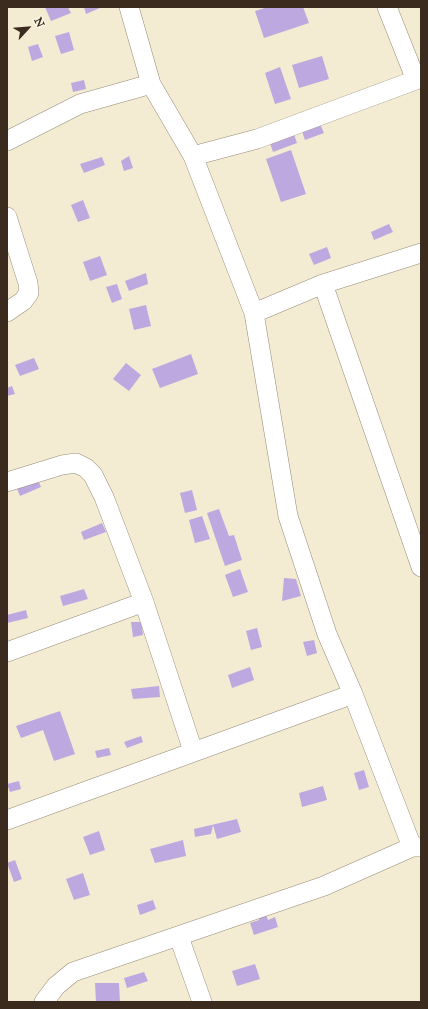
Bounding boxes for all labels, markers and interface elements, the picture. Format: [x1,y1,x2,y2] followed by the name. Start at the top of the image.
[8,8,48,48] north arrow
[31,15,47,30] text: N

